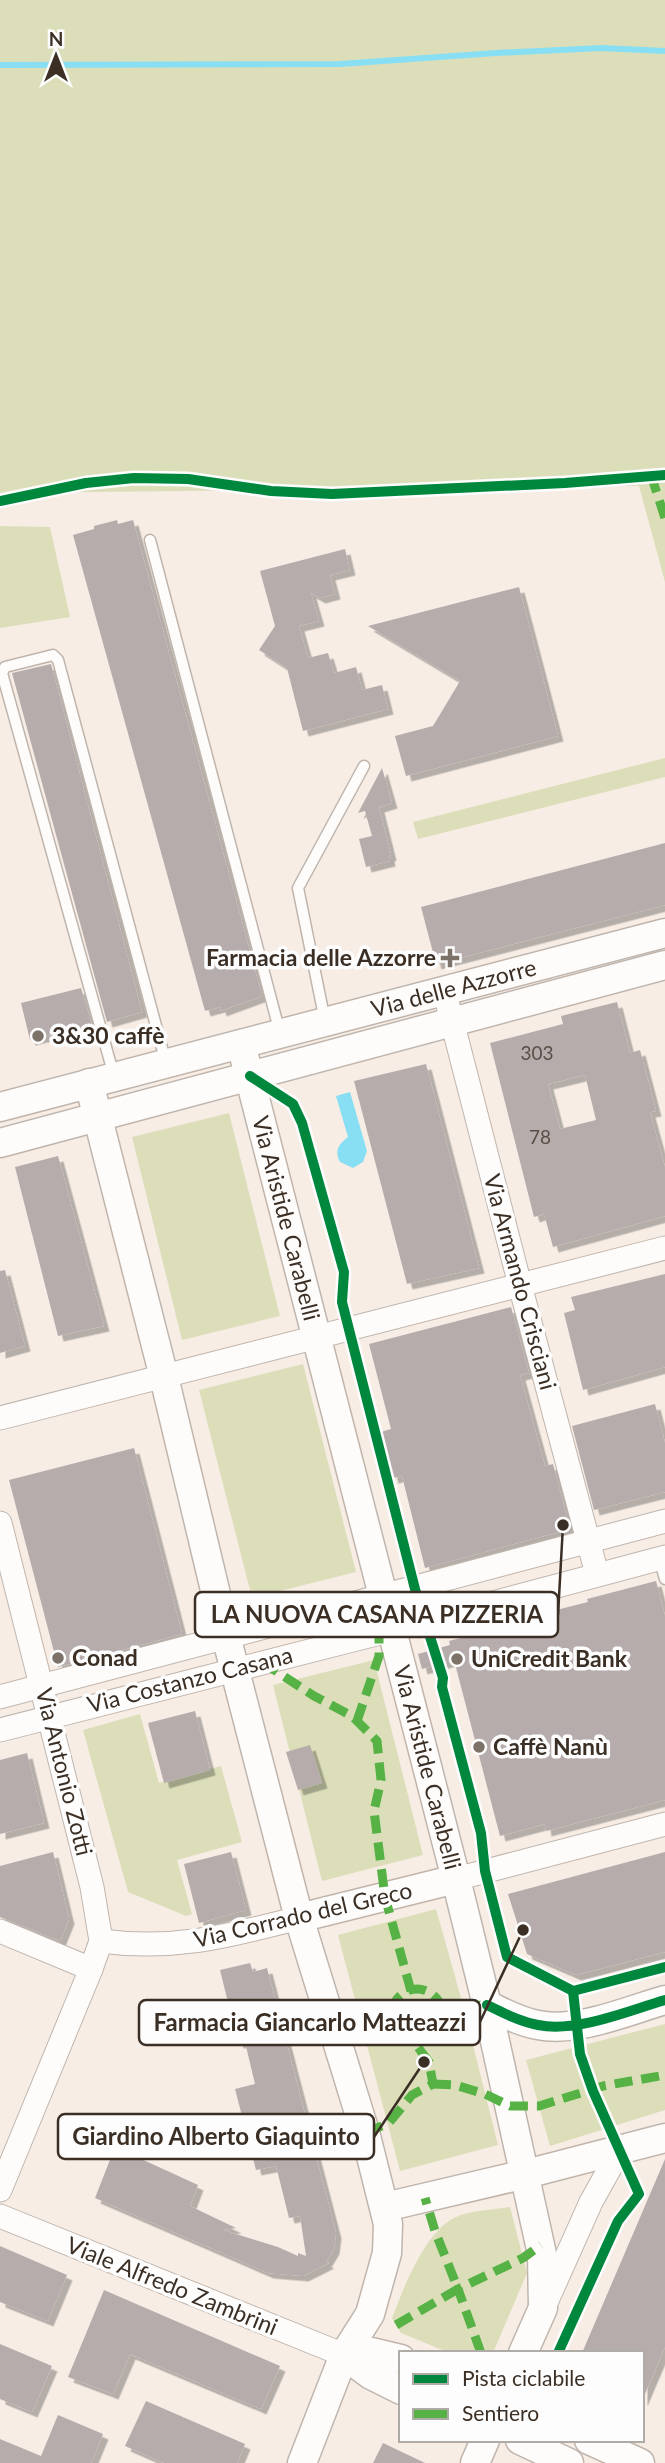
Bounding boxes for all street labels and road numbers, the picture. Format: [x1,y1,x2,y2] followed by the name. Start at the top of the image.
[368,952,539,1022] street label: Via delle Azzorre
[247,1113,327,1323] street label: Via Aristide Carabelli
[479,1171,563,1393] street label: Via Armando Crisciani
[84,1640,295,1718] street label: Via Costanzo Casana
[388,1662,468,1872] street label: Via Aristide Carabelli
[31,1685,99,1859] street label: Via Antonio Zotti
[191,1875,415,1953] street label: Via Corrado del Greco
[63,2230,282,2340] street label: Viale Alfredo Zambrini

